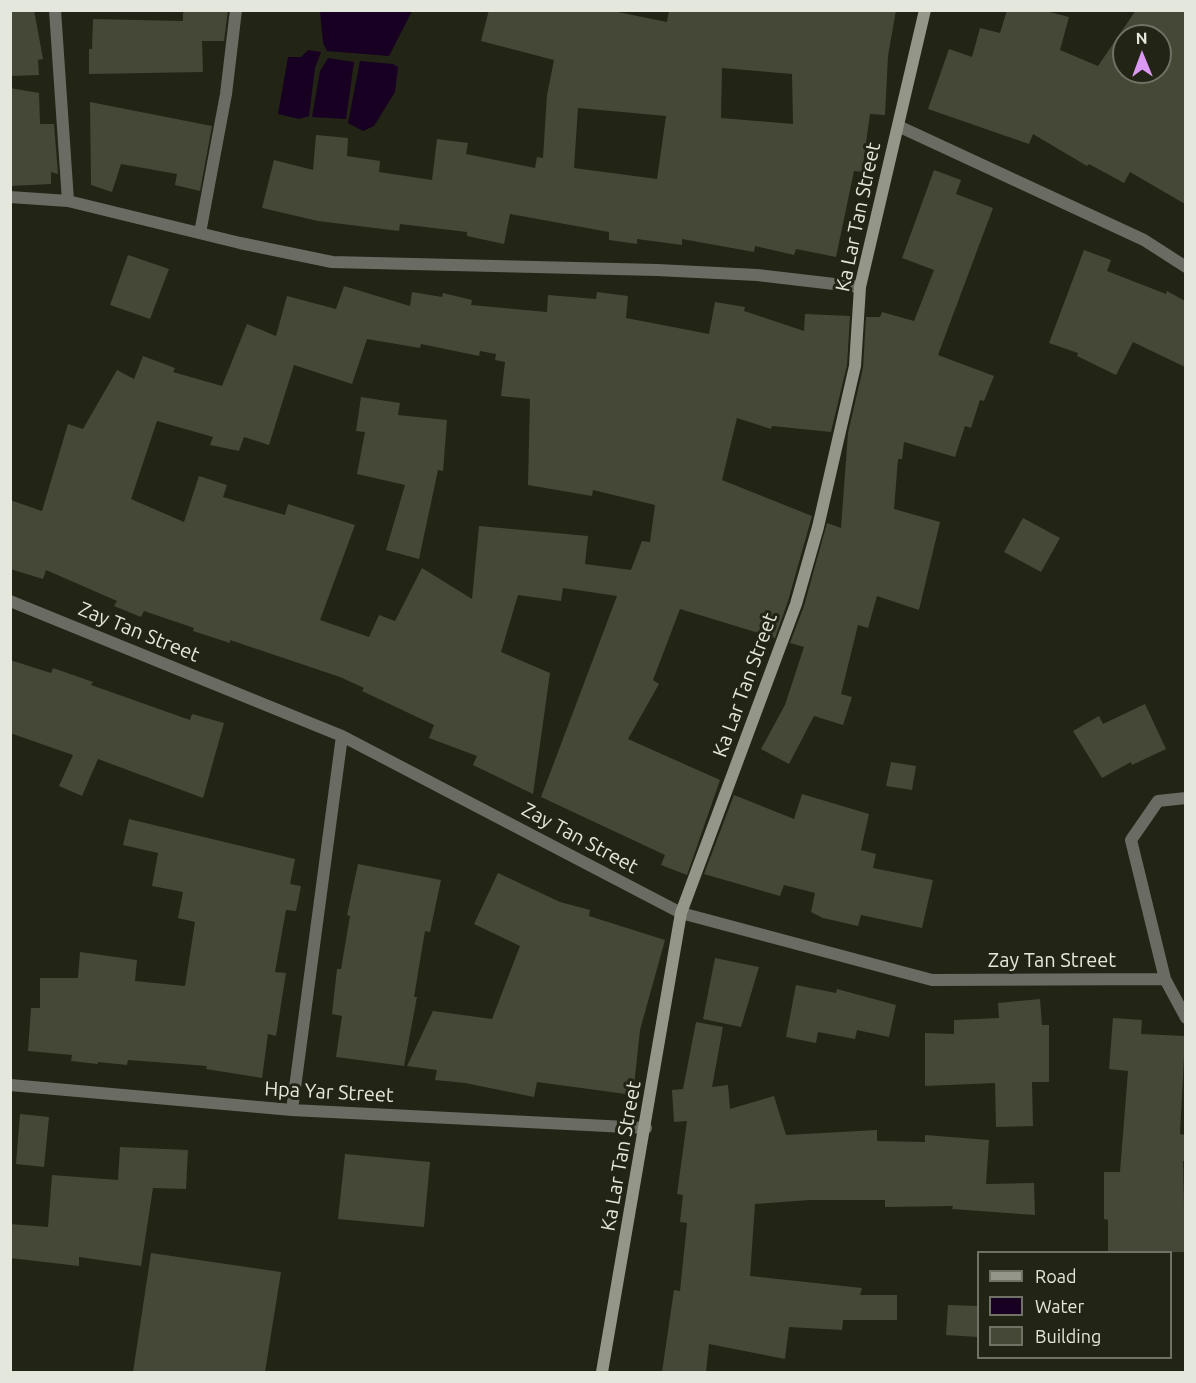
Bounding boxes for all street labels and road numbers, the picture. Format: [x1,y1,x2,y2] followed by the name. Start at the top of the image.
[830,140,886,294] street label: Ka Lar Tan Street
[75,597,203,667] street label: Zay Tan Street
[708,609,782,761] street label: Ka Lar Tan Street
[518,797,642,879] street label: Zay Tan Street
[988,948,1116,972] street label: Zay Tan Street
[264,1077,394,1107] street label: Hpa Yar Street
[596,1079,646,1233] street label: Ka Lar Tan Street

